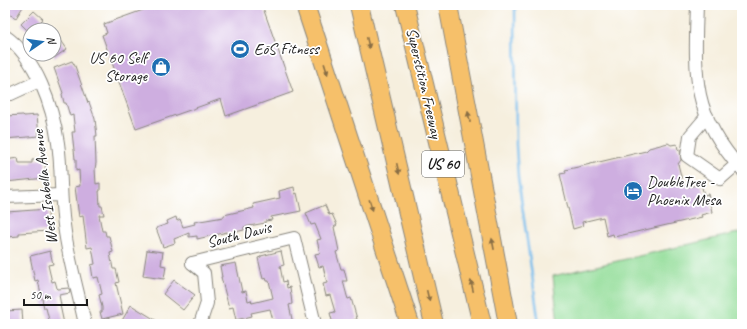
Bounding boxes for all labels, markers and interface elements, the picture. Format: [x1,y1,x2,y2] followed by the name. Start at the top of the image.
[22,22,62,62] north arrow
[402,26,447,142] street label: Superstition Freeway
[44,35,60,47] text: N
[365,37,371,49] one-way arrow
[229,38,251,60] sports icon: EōS Fitness
[254,39,320,59] place label: EōS Fitness
[89,48,150,86] place label: US 60 Self Storage
[150,56,172,78] shop icon: US 60 Self Storage
[323,63,329,75] one-way arrow
[465,111,471,123] one-way arrow
[28,127,62,245] street label: West Isabella Avenue
[422,151,464,177] road number: US 60
[395,163,401,176] one-way arrow
[647,172,723,210] place label: DoubleTree - Phoenix Mesa
[622,180,644,202] hotel icon: DoubleTree - Phoenix Mesa
[368,200,374,212] one-way arrow
[205,217,275,253] street label: South Davis
[490,238,496,251] one-way arrow
[469,280,475,292] one-way arrow
[24,281,87,307] scale bar
[30,287,52,303] text: 50 m
[425,290,431,302] one-way arrow

